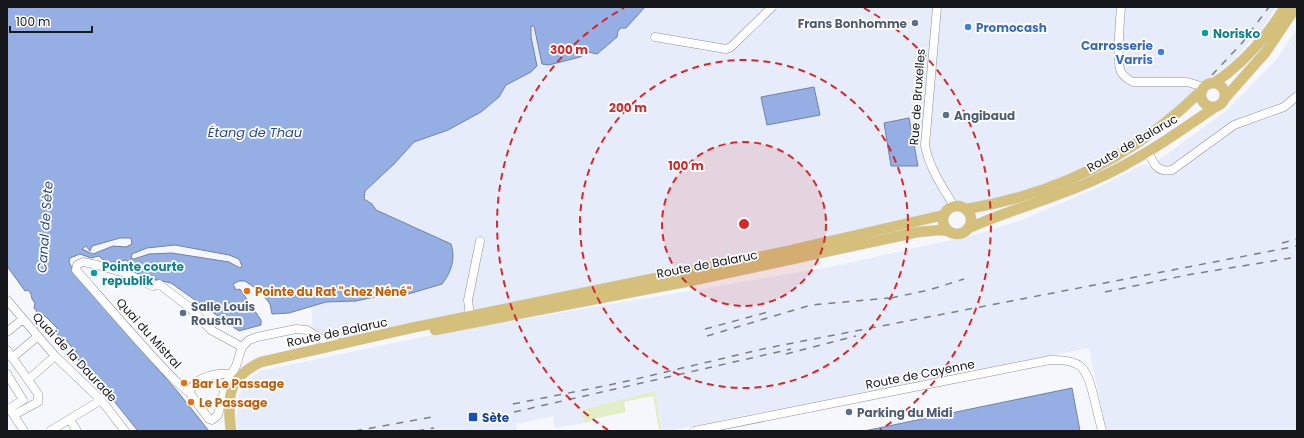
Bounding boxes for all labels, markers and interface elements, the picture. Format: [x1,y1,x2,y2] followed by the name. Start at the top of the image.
[10,8,92,34] scale bar
[16,13,50,30] text: 100 m
[798,15,908,32] place label: Frans Bonhomme
[910,18,920,28] marker: Frans Bonhomme
[976,19,1047,36] place label: Promocash
[963,22,973,32] marker: Promocash
[1213,25,1260,42] place label: Norisko
[1200,28,1210,38] marker: Norisko
[1081,37,1154,68] place label: Carrosserie Varris
[550,41,588,58] text: 300 m
[1156,47,1166,57] marker: Carrosserie Varris
[905,48,929,146] street label: Rue de Bruxelles
[609,99,647,116] text: 200 m
[954,107,1015,124] place label: Angibaud
[941,110,951,120] marker: Angibaud
[1083,110,1181,176] street label: Route de Balaruc
[208,123,302,142] water label: Étang de Thau
[668,157,704,174] text: 100 m
[32,180,58,274] water label: Canal de Sète
[737,217,751,231] centre of rings
[655,246,759,282] street label: Route de Balaruc
[102,258,185,289] place label: Pointe courte republik
[89,268,99,278] marker: Pointe courte republik
[255,283,412,300] place label: Pointe du Rat "chez Néné"
[242,286,252,296] marker: Pointe du Rat "chez Néné"
[113,294,185,372] street label: Quai du Mistral
[191,298,256,329] place label: Salle Louis Roustan
[29,308,121,406] street label: Quai de la Daurade
[178,308,188,318] marker: Salle Louis Roustan
[285,313,389,351] street label: Route de Balaruc
[864,355,976,393] street label: Route de Cayenne
[192,375,285,392] place label: Bar Le Passage
[179,378,189,388] marker: Bar Le Passage
[199,394,268,411] place label: Le Passage
[186,397,196,407] marker: Le Passage
[857,404,953,421] place label: Parking du Midi
[844,407,854,417] marker: Parking du Midi
[482,409,510,426] place label: Sète
[467,411,479,423] marker: Sète

